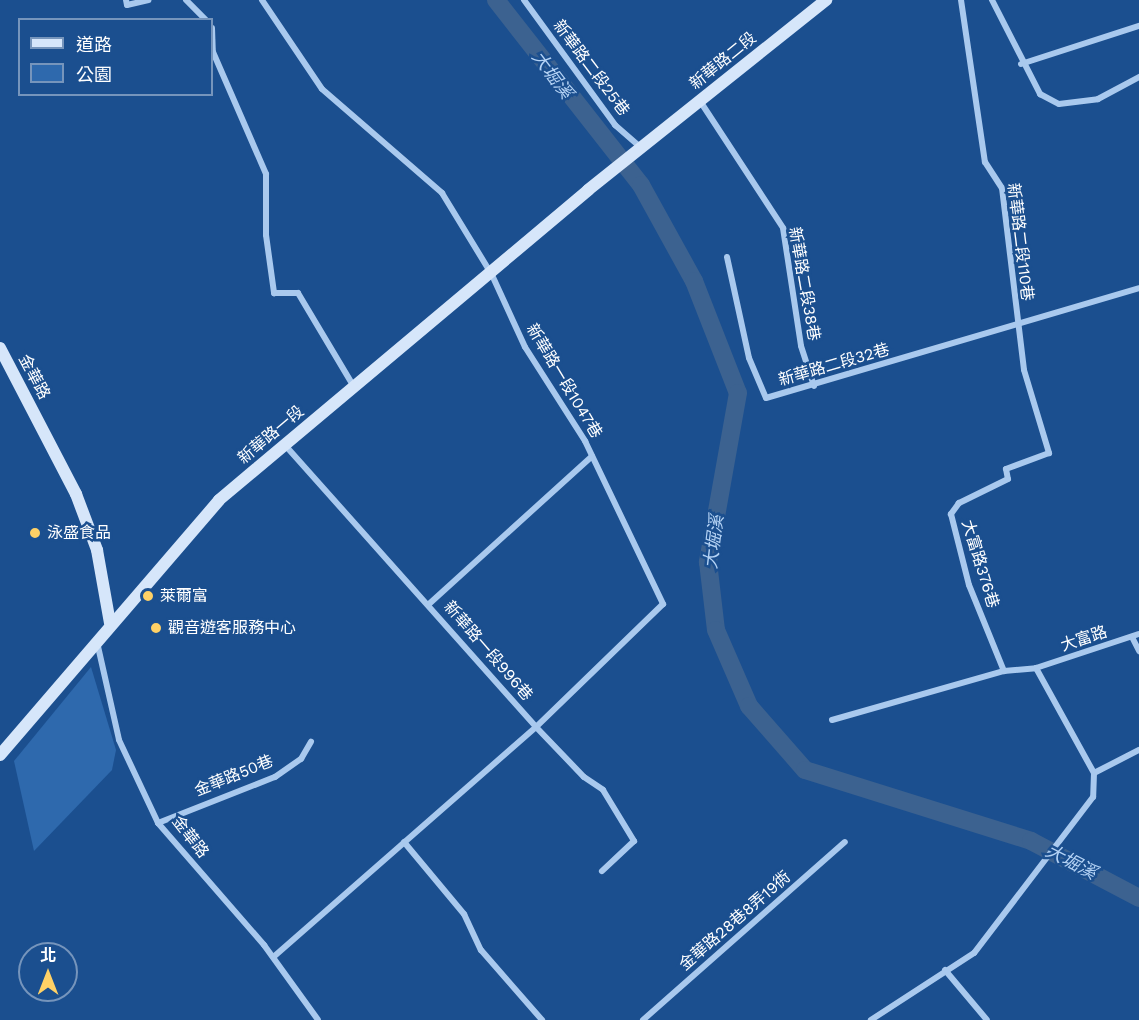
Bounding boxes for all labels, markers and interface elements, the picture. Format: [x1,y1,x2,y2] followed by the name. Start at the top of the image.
[549,16,633,120] street label: 新華路二段25巷
[18,18,213,96] legend
[686,28,760,94] street label: 新華路二段
[76,34,112,55] text: 道路
[527,47,577,103] water label: 大堀溪
[76,64,112,85] text: 公園
[1003,182,1037,302] street label: 新華路二段110巷
[785,226,823,342] street label: 新華路二段38巷
[522,320,606,442] street label: 新華路一段1047巷
[776,340,892,390] street label: 新華路二段32巷
[14,351,54,403] street label: 金華路
[234,402,308,468] street label: 新華路一段
[700,514,728,570] water label: 大堀溪
[958,518,1002,610] street label: 大富路376巷
[47,523,111,543] place label: 泳盛食品
[28,526,42,540] marker: 泳盛食品
[160,586,208,606] place label: 萊爾富
[141,589,155,603] marker: 萊爾富
[440,597,536,705] street label: 新華路一段996巷
[168,618,296,638] place label: 觀音遊客服務中心
[149,621,163,635] marker: 觀音遊客服務中心
[1058,622,1110,656] street label: 大富路
[192,752,276,800] street label: 金華路50巷
[168,812,212,862] street label: 金華路
[1042,840,1100,884] water label: 大堀溪
[675,867,795,975] street label: 金華路28巷8弄19衖
[18,942,78,1002] north arrow
[40,946,56,965] text: 北

